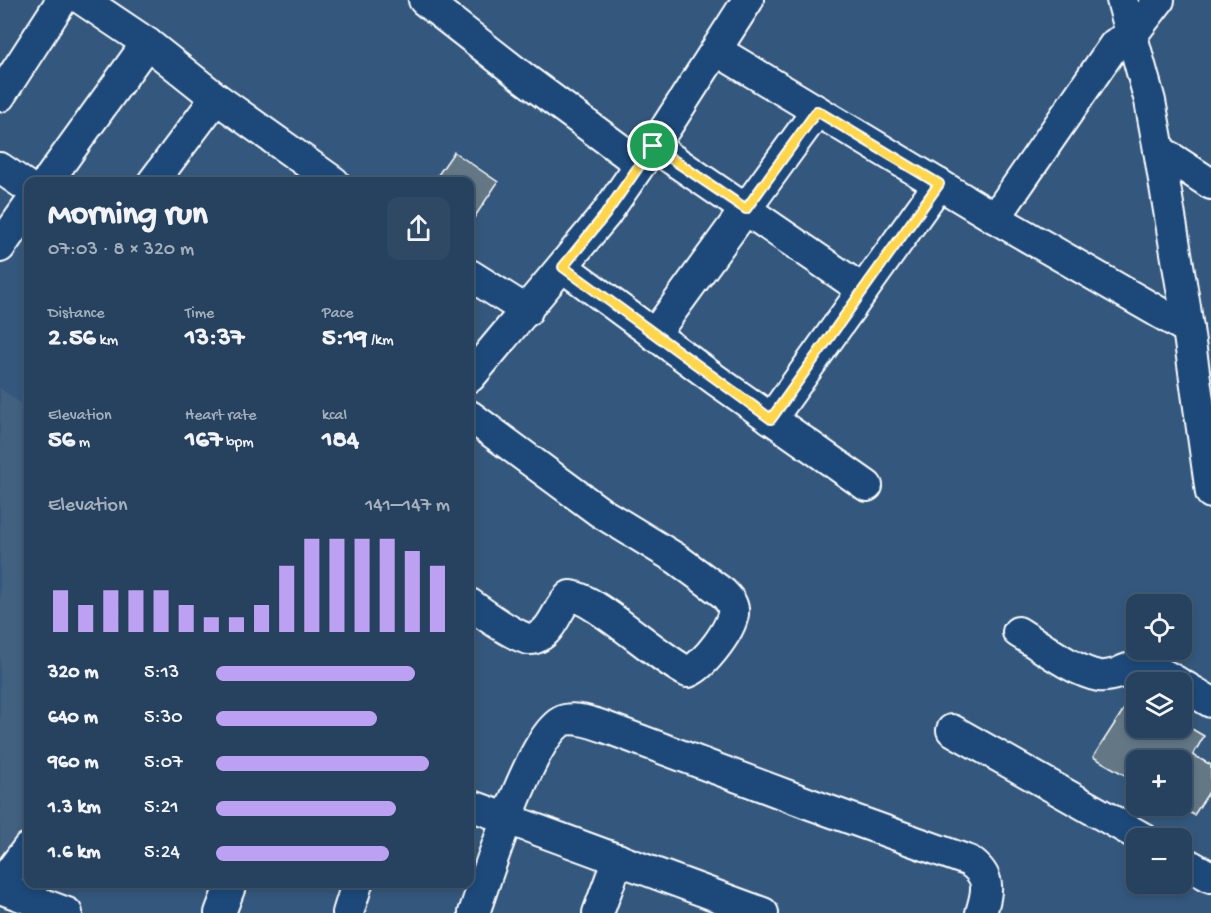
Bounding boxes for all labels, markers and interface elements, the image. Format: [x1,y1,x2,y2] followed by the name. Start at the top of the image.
[627,120,678,171] pin
[636,129,669,162] icon: arrive
[48,197,208,235] text: Morning run
[387,197,450,260] button: share
[48,239,194,262] text: 07:03 · 8 × 320 m
[48,305,105,324] text: Distance
[185,305,214,324] text: Time
[322,305,353,324] text: Pace
[48,324,96,355] text: 2.56
[185,324,244,355] text: 13:37
[322,324,367,355] text: 5:19
[96,332,118,351] text: km
[367,332,394,351] text: /km
[48,407,112,426] text: Elevation
[185,407,257,426] text: Heart rate
[322,407,347,426] text: kcal
[48,426,75,457] text: 56
[185,426,222,457] text: 167
[322,426,359,457] text: 184
[75,434,90,453] text: m
[222,434,254,453] text: bpm
[48,495,128,518] text: Elevation
[365,495,450,518] text: 141–147 m
[1126,594,1192,894] map controls
[1126,594,1192,660] button: locate
[48,662,98,685] text: 320 m
[144,662,179,685] text: 5:13
[1126,672,1192,738] button: layers
[48,707,98,730] text: 640 m
[144,707,183,730] text: 5:30
[1126,750,1192,816] button: +
[48,752,98,775] text: 960 m
[144,752,183,775] text: 5:07
[48,797,101,820] text: 1.3 km
[144,797,179,820] text: 5:21
[1126,828,1192,894] button: −
[48,842,100,865] text: 1.6 km
[144,842,180,865] text: 5:24

